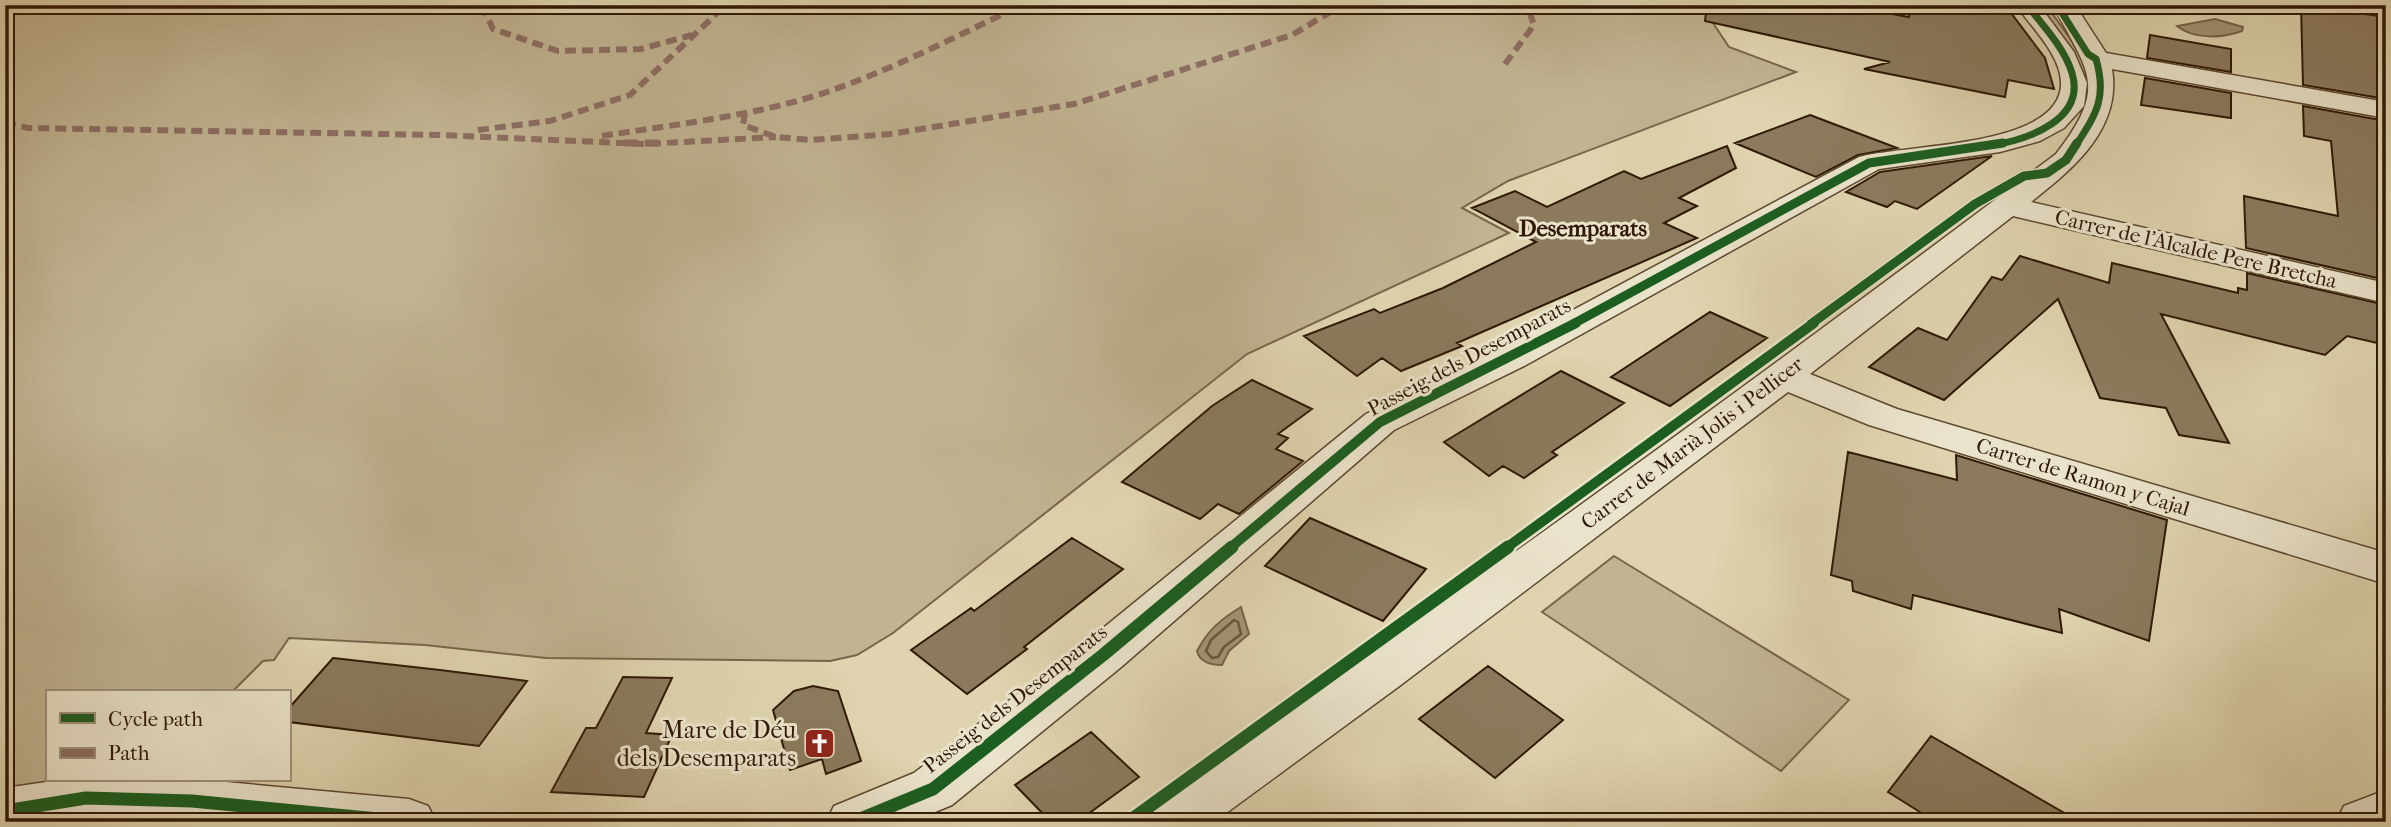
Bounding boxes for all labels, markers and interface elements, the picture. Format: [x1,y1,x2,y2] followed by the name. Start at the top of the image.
[2053,205,2340,293] street label: Carrer de l'Alcalde Pere Bretcha
[1519,215,1648,242] district label: Desemparats
[1363,293,1575,421] street label: Passeig dels Desemparats
[1576,352,1808,534] street label: Carrer de Marià Jolis i Pellicer
[1973,433,2193,521] street label: Carrer de Ramon y Cajal
[918,620,1112,778] street label: Passeig dels Desemparats
[46,690,290,782] legend
[108,707,203,731] text: Cycle path
[617,716,796,772] place label: Mare de Déu dels Desemparats
[802,727,836,761] church icon: Mare de Déu dels Desemparats
[108,741,150,765] text: Path

